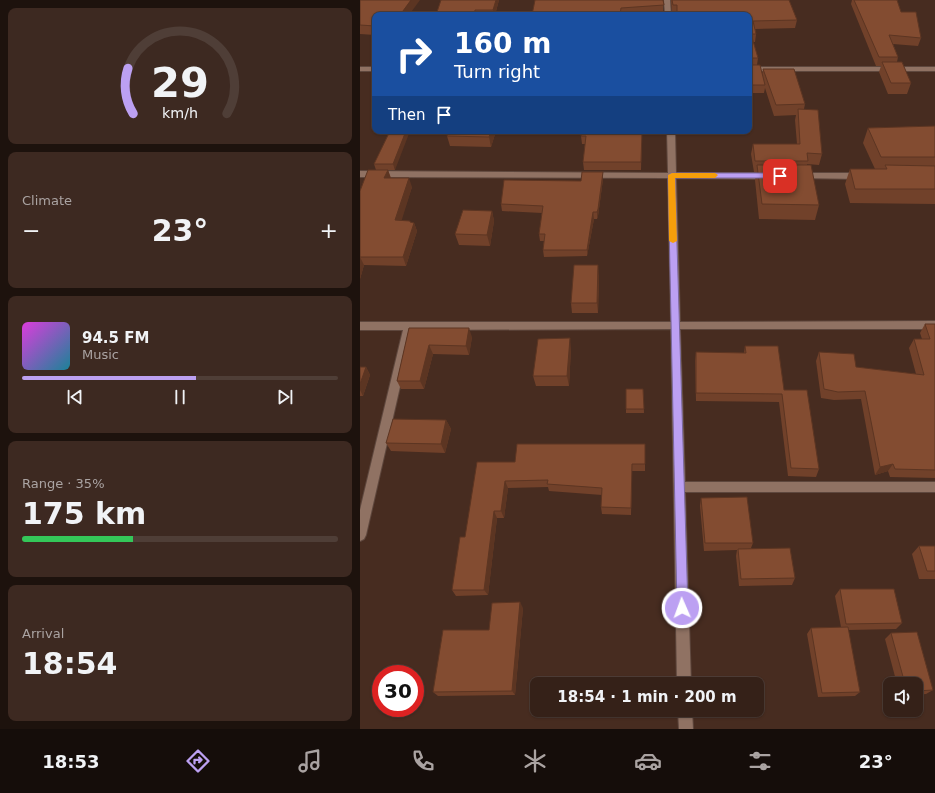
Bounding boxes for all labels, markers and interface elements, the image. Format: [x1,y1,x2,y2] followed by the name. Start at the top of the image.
[454,27,551,60] text: 160 m
[388,28,440,80] icon: right
[151,58,209,107] text: 29
[454,61,540,82] text: Turn right
[433,104,455,126] icon: arrive
[162,105,198,121] text: km/h
[388,106,425,124] text: Then
[763,159,797,193] pin
[769,165,791,187] icon: arrive
[22,193,72,208] text: Climate
[152,213,208,248] text: 23°
[22,218,40,243] text: −
[320,218,338,243] text: +
[82,329,149,347] text: 94.5 FM
[82,347,119,362] text: Music
[64,386,86,408] icon: previous
[169,386,191,408] icon: pause
[274,386,296,408] icon: next
[22,476,105,491] text: Range · 35%
[22,496,146,531] text: 175 km
[661,587,703,629] position arrow
[22,626,64,641] text: Arrival
[22,646,118,681] text: 18:54
[372,665,424,717] speed limit sign: 30
[883,677,923,717] map controls
[883,677,923,717] button: sound
[557,688,737,706] text: 18:54 · 1 min · 200 m
[184,747,212,775] icon: directions
[296,747,324,775] icon: music
[409,747,437,775] icon: phone
[521,747,549,775] icon: climate
[634,747,662,775] icon: car
[746,747,774,775] icon: filters
[42,751,100,772] text: 18:53
[859,751,893,772] text: 23°

